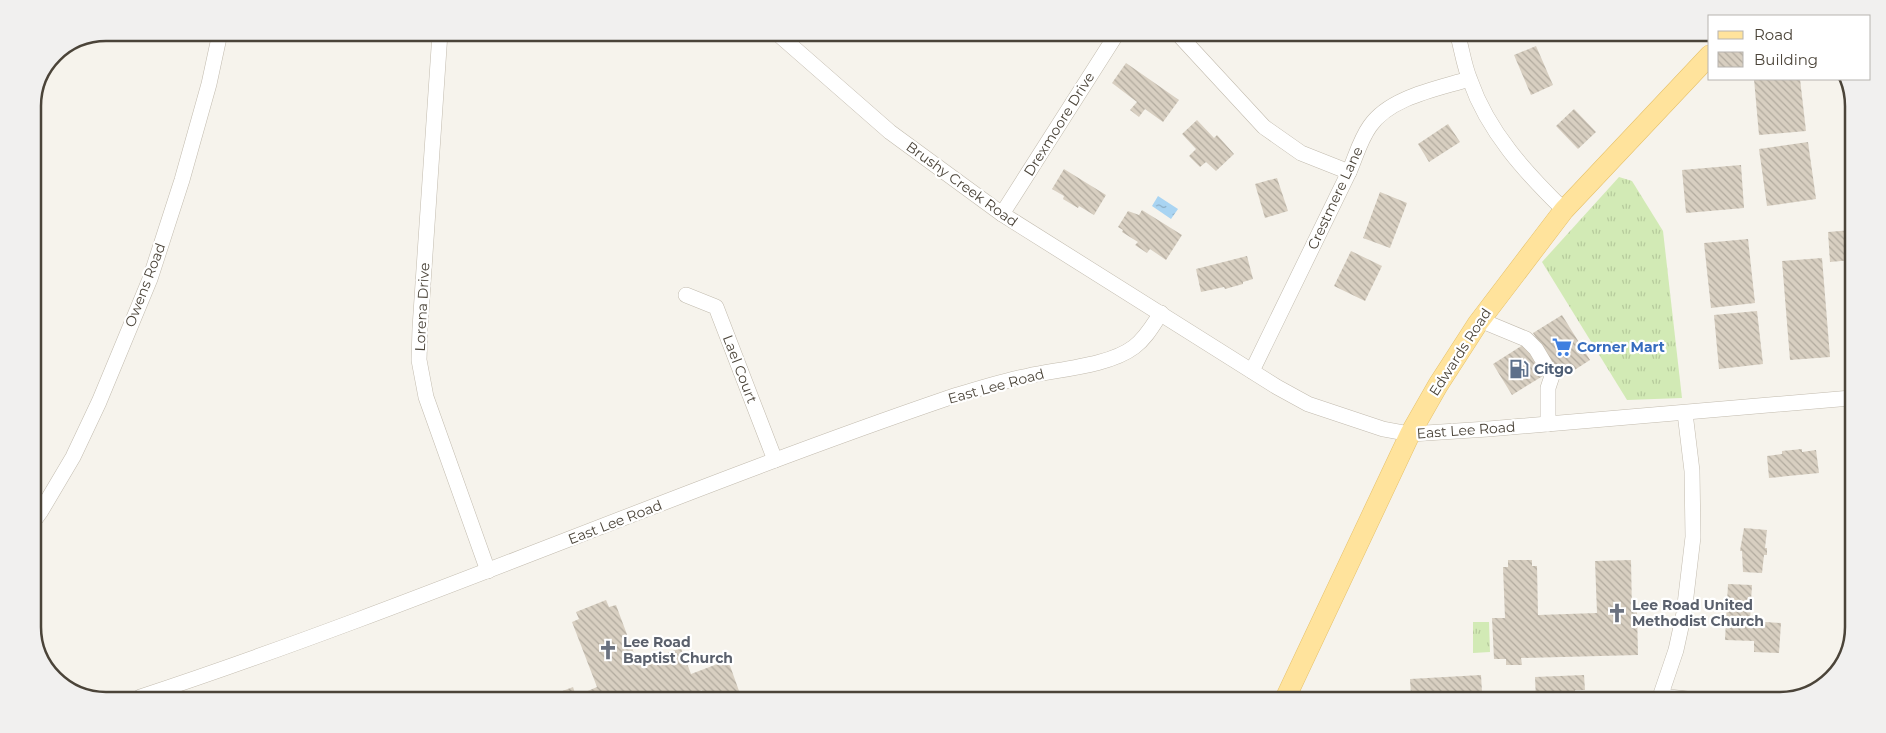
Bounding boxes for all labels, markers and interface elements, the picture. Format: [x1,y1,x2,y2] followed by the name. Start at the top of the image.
[1708,15,1871,80] legend
[1754,25,1793,44] text: Road
[1754,50,1818,69] text: Building
[1020,69,1098,179] street label: Drexmoore Drive
[903,137,1021,231] street label: Brushy Creek Road
[1303,144,1367,252] street label: Crestmere Lane
[121,240,169,330] street label: Owens Road
[411,262,433,352] street label: Lorena Drive
[1425,305,1495,399] street label: Edwards Road
[719,332,761,406] street label: Lael Court
[1551,336,1573,358] supermarket icon: Corner Mart
[1577,338,1665,356] place label: Corner Mart
[1508,358,1530,380] fuel station icon: Citgo
[1534,360,1573,378] place label: Citgo
[946,364,1046,408] street label: East Lee Road
[1416,418,1516,442] street label: East Lee Road
[566,496,664,548] street label: East Lee Road
[1632,596,1764,630] place label: Lee Road United Methodist Church
[1606,602,1628,624] church icon: Lee Road United Methodist Church
[623,633,733,667] place label: Lee Road Baptist Church
[597,639,619,661] church icon: Lee Road Baptist Church

